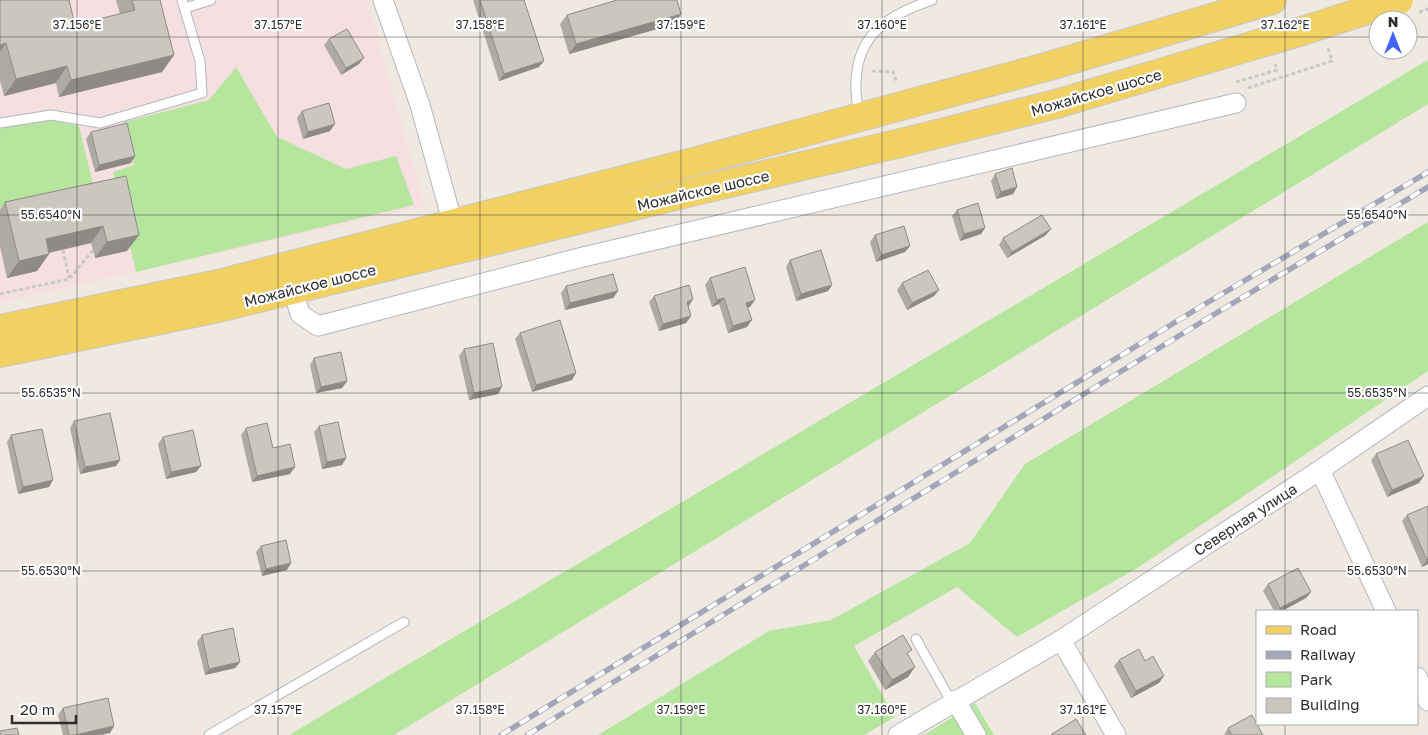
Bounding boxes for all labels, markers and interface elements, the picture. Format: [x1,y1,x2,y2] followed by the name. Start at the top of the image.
[1368,10,1418,60] north arrow
[1388,13,1398,30] text: N
[52,17,102,32] text: 37.156°E
[254,17,302,32] text: 37.157°E
[455,17,505,32] text: 37.158°E
[656,17,706,32] text: 37.159°E
[857,17,907,32] text: 37.160°E
[1060,17,1106,32] text: 37.161°E
[1260,17,1310,32] text: 37.162°E
[1029,65,1164,119] street label: Можайское шоссе
[635,166,771,214] street label: Можайское шоссе
[21,207,81,222] text: 55.6540°N
[1347,207,1407,222] text: 55.6540°N
[242,260,378,310] street label: Можайское шоссе
[21,385,81,400] text: 55.6535°N
[1347,385,1407,400] text: 55.6535°N
[1190,479,1300,559] street label: Северная улица
[21,563,81,578] text: 55.6530°N
[1347,563,1407,578] text: 55.6530°N
[1256,610,1418,725] legend
[1300,620,1337,638] text: Road
[1300,645,1356,663] text: Railway
[1300,670,1333,688] text: Park
[12,692,76,724] scale bar
[1300,695,1360,713] text: Building
[20,700,55,718] text: 20 m
[254,702,302,717] text: 37.157°E
[455,702,505,717] text: 37.158°E
[656,702,706,717] text: 37.159°E
[857,702,907,717] text: 37.160°E
[1060,702,1106,717] text: 37.161°E

